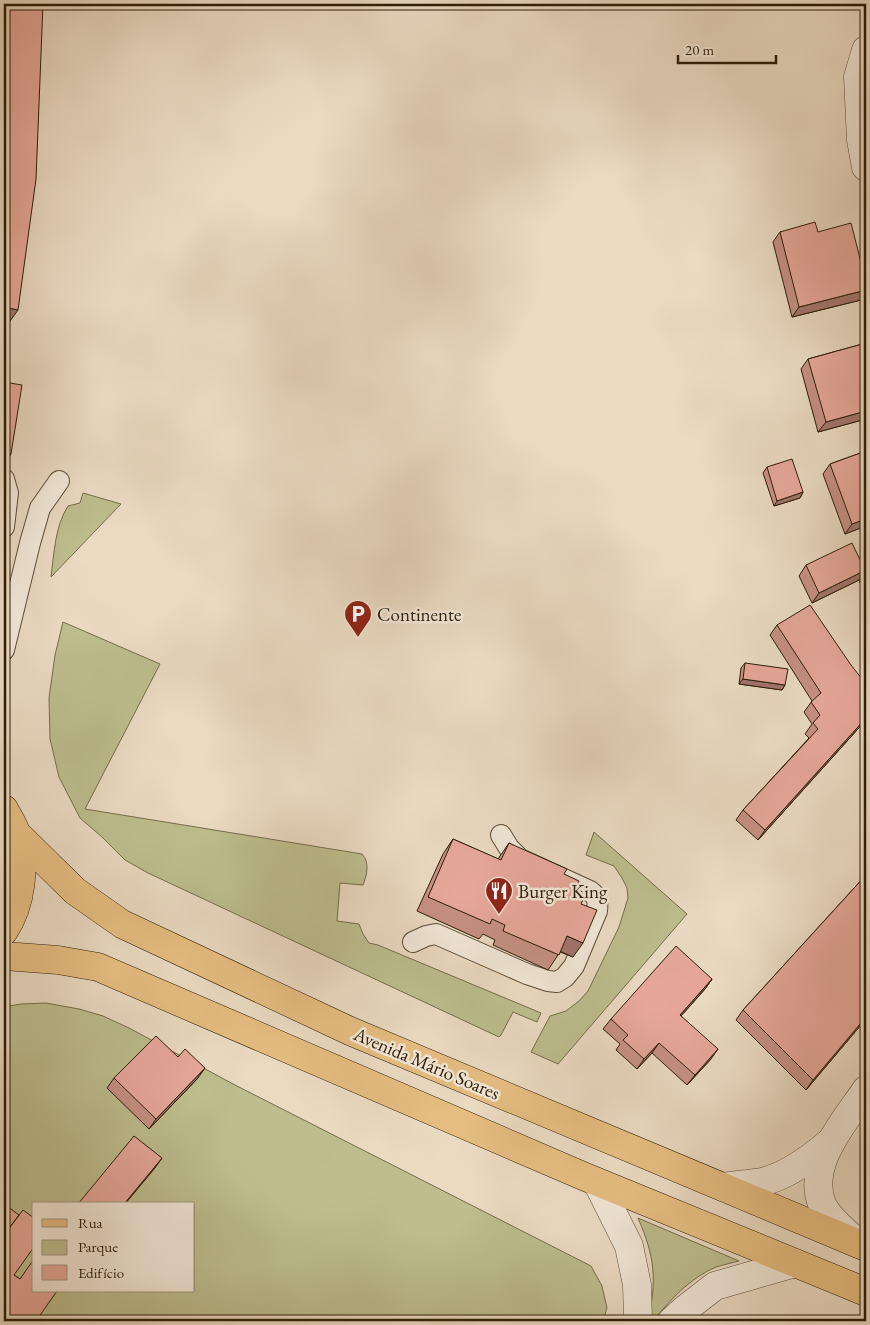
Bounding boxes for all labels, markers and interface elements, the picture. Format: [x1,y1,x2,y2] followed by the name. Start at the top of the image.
[678,32,775,64] scale bar
[685,40,714,59] text: 20 m
[343,599,373,638] parking icon: Continente
[377,602,461,627] place label: Continente
[484,876,514,915] restaurant icon: Burger King
[518,879,608,904] place label: Burger King
[349,1021,504,1106] street label: Avenida Mário Soares
[32,1202,195,1292] legend
[78,1213,103,1232] text: Rua
[78,1237,118,1256] text: Parque
[78,1263,124,1282] text: Edifício

